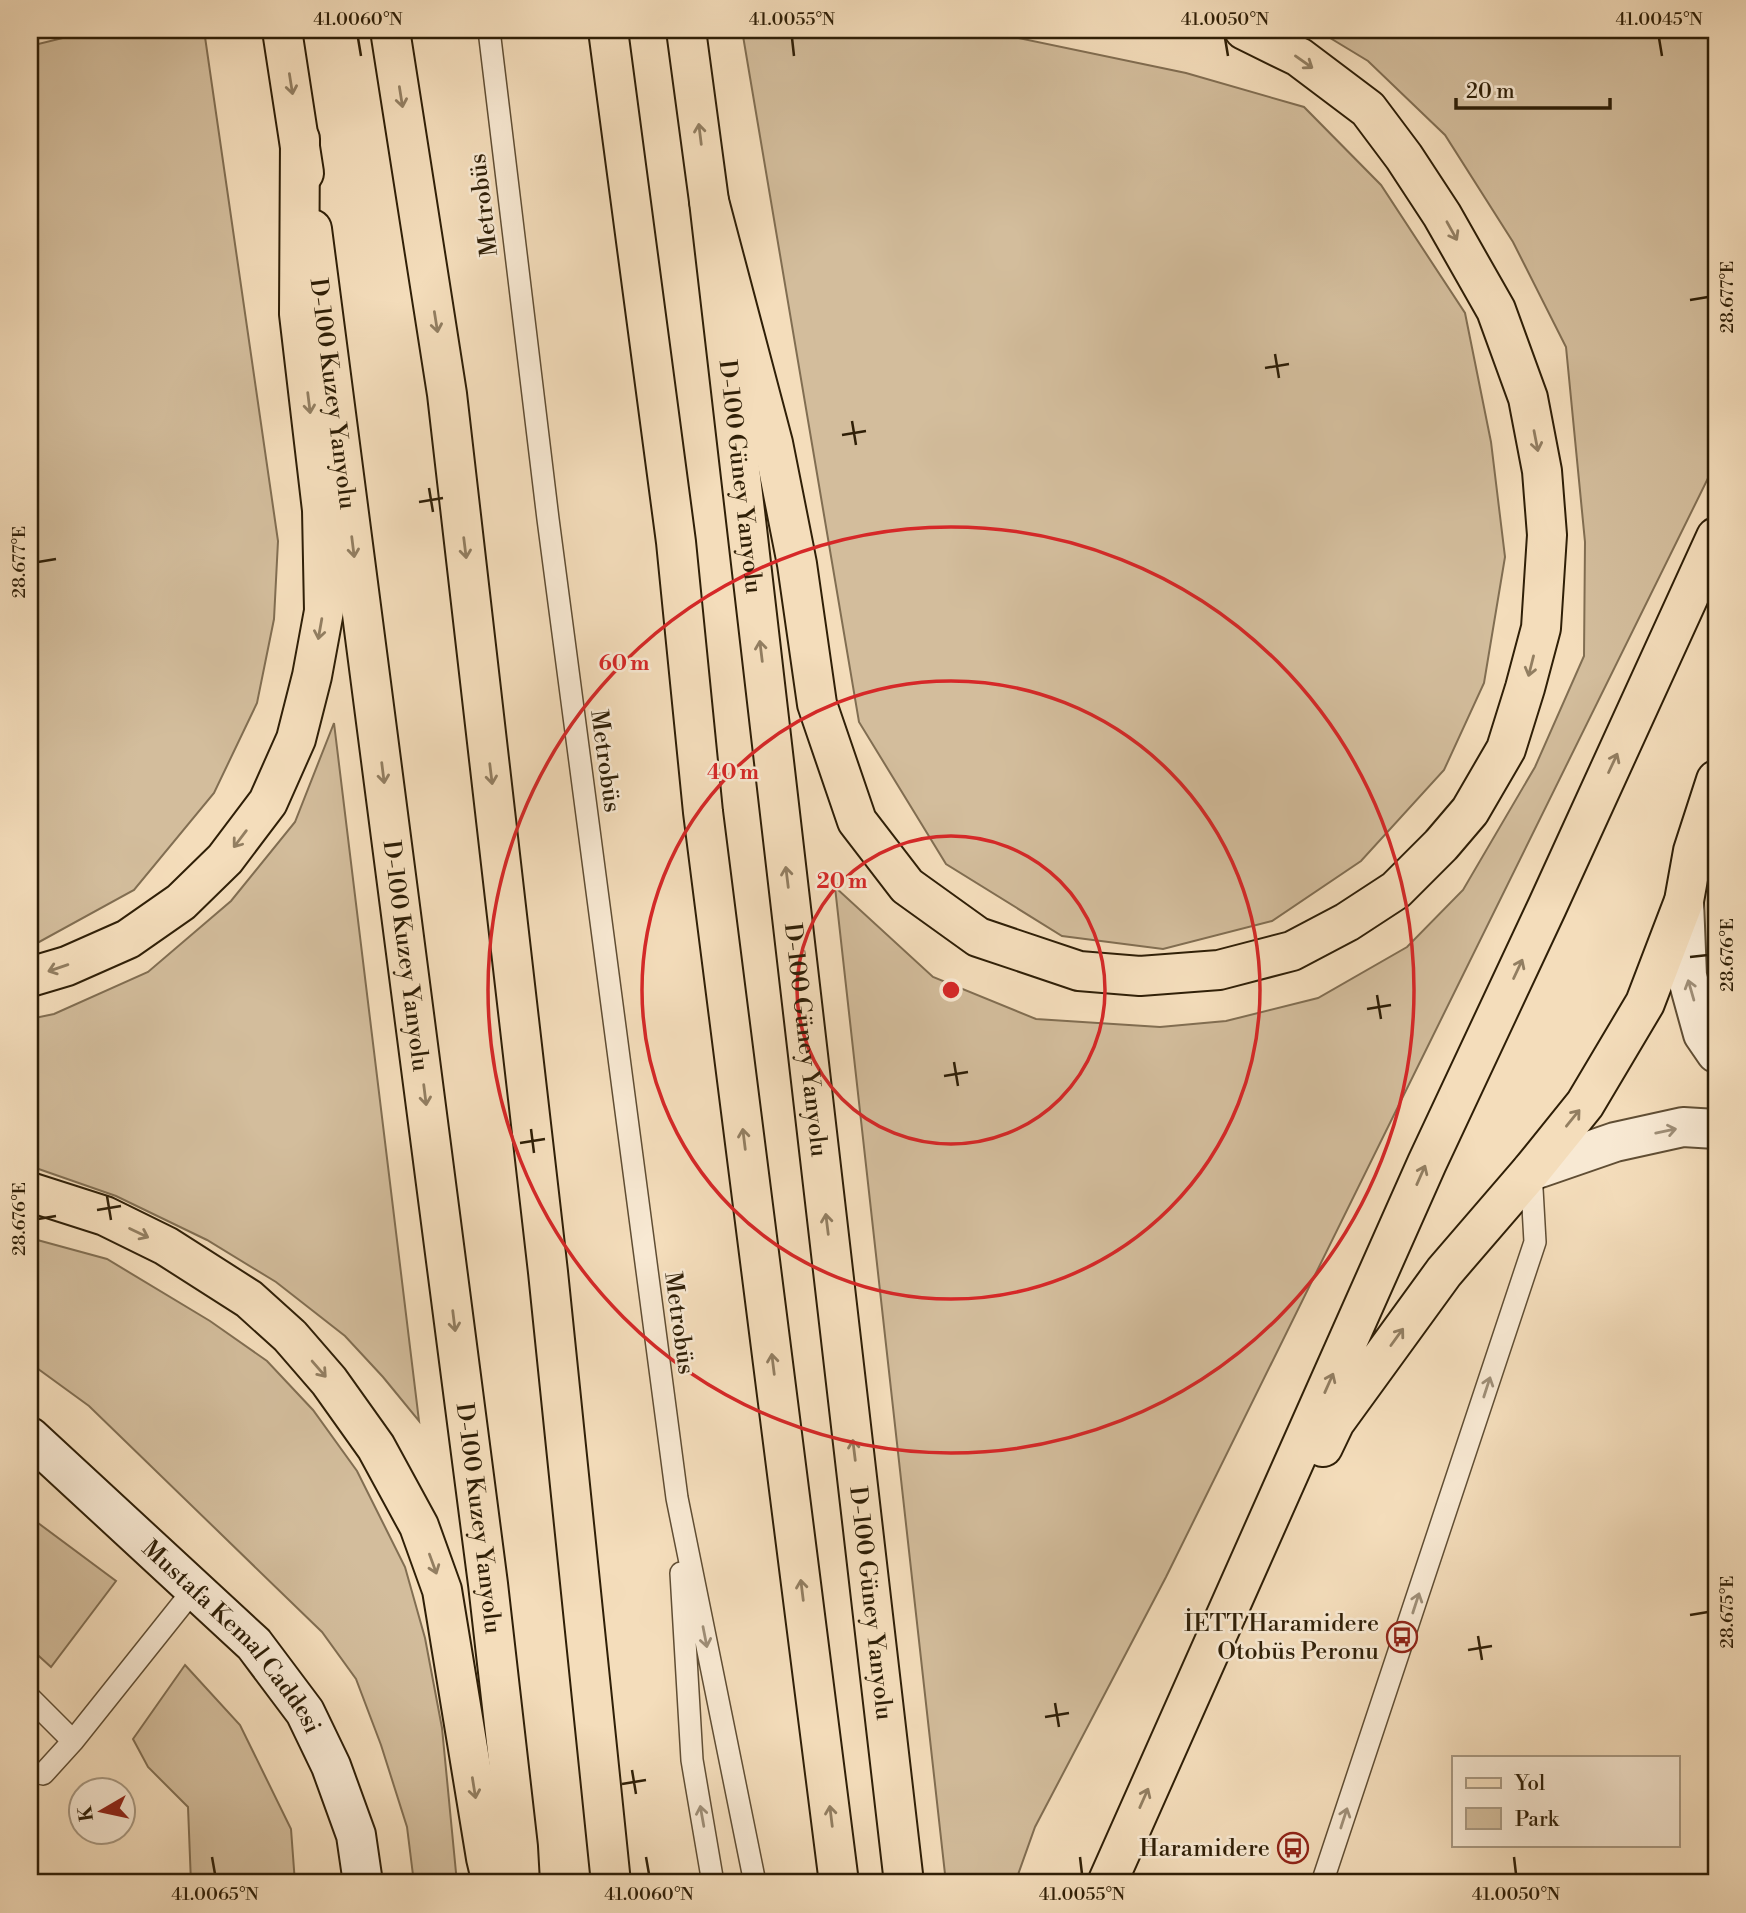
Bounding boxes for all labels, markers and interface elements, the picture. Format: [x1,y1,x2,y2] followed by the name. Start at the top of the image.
[313,8,403,31] text: 41.0060°N
[749,8,836,31] text: 41.0055°N
[1181,8,1270,31] text: 41.0050°N
[1615,8,1703,31] text: 41.0045°N
[1294,55,1313,69] one-way arrow
[1456,66,1610,110] scale bar
[285,73,298,95] one-way arrow
[1466,79,1515,105] text: 20 m
[394,85,407,108] one-way arrow
[694,123,707,145] one-way arrow
[463,152,505,258] street label: Metrobüs
[1446,220,1459,241] one-way arrow
[1716,261,1739,333] text: 28.677°E
[303,276,362,511] street label: D-100 Kuzey Yanyolu
[430,310,443,333] one-way arrow
[712,358,768,596] street label: D-100 Güney Yanyolu
[303,391,316,414] one-way arrow
[1530,429,1544,452] one-way arrow
[8,526,31,598] text: 28.677°E
[347,535,360,558] one-way arrow
[458,536,471,558] one-way arrow
[313,617,326,640] one-way arrow
[754,640,767,663] one-way arrow
[599,651,649,677] text: 60 m
[1524,654,1537,677] one-way arrow
[583,708,627,814] street label: Metrobüs
[1607,753,1620,774] one-way arrow
[707,760,759,786] text: 40 m
[376,761,389,783] one-way arrow
[485,762,498,784] one-way arrow
[233,829,248,848] one-way arrow
[376,839,435,1074] street label: D-100 Kuzey Yanyolu
[781,866,794,889] one-way arrow
[817,869,867,895] text: 20 m
[1716,918,1739,992] text: 28.676°E
[777,921,834,1159] street label: D-100 Güney Yanyolu
[1511,959,1525,980] one-way arrow
[47,963,69,975] one-way arrow
[939,978,963,1002] centre of rings
[1684,979,1697,1002] one-way arrow
[418,1084,431,1106] one-way arrow
[1566,1110,1581,1128] one-way arrow
[1654,1123,1677,1137] one-way arrow
[738,1128,751,1150] one-way arrow
[1415,1165,1428,1187] one-way arrow
[8,1182,31,1256] text: 28.676°E
[821,1214,834,1236] one-way arrow
[128,1226,149,1240] one-way arrow
[657,1270,701,1376] street label: Metrobüs
[448,1309,461,1332] one-way arrow
[1390,1328,1404,1347] one-way arrow
[766,1353,779,1376] one-way arrow
[311,1360,327,1378] one-way arrow
[1323,1373,1336,1394] one-way arrow
[1482,1376,1494,1398] one-way arrow
[449,1401,508,1636] street label: D-100 Kuzey Yanyolu
[847,1440,860,1462] one-way arrow
[842,1485,899,1722] street label: D-100 Güney Yanyolu
[135,1534,327,1739] street label: Mustafa Kemal Caddesi
[428,1553,440,1575] one-way arrow
[1716,1576,1739,1648] text: 28.675°E
[795,1579,808,1602] one-way arrow
[1410,1592,1423,1614] one-way arrow
[1184,1608,1379,1667] place label: İETT Haramidere Otobüs Peronu
[1385,1620,1419,1654] bus stop icon: İETT Haramidere Otobüs Peronu
[698,1625,712,1648] one-way arrow
[1452,1756,1680,1846] legend
[1514,1771,1545,1797] text: Yol
[66,1776,136,1846] north arrow
[468,1776,481,1799] one-way arrow
[1138,1788,1151,1810] one-way arrow
[73,1803,99,1823] text: K
[694,1805,708,1828] one-way arrow
[824,1805,837,1827] one-way arrow
[1515,1807,1560,1833] text: Park
[1339,1808,1351,1830] one-way arrow
[1276,1831,1310,1865] bus stop icon: Haramidere
[1139,1834,1270,1864] place label: Haramidere
[171,1883,259,1906] text: 41.0065°N
[604,1883,694,1906] text: 41.0060°N
[1039,1883,1126,1906] text: 41.0055°N
[1472,1883,1561,1906] text: 41.0050°N

